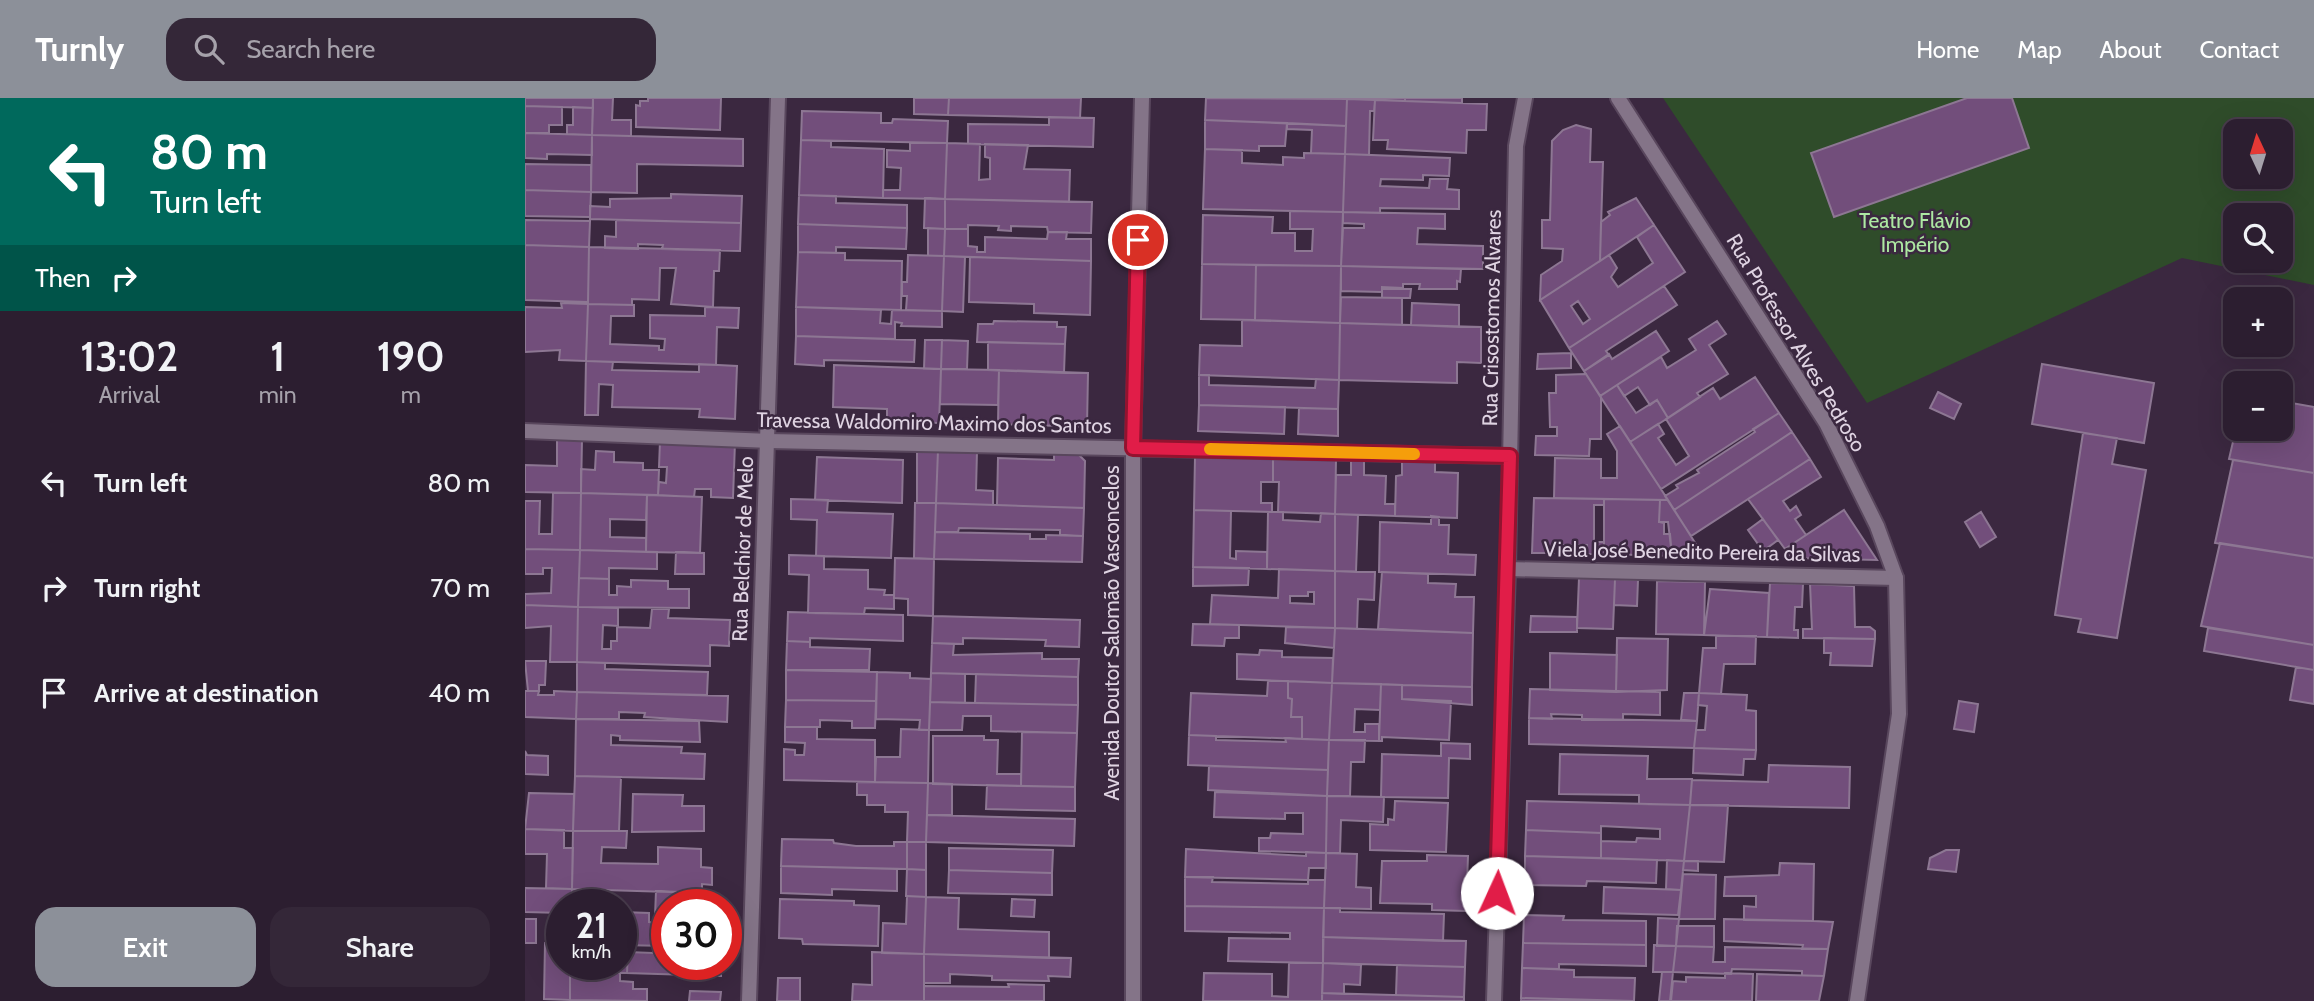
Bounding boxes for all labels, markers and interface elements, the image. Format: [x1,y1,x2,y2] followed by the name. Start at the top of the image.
[166,18,656,81] search box
[35,29,124,69] text: Turnly
[190,30,228,68] icon: search
[246,33,375,65] text: Search here
[1916,35,1979,64] text: Home
[2017,35,2062,64] text: Map
[2100,35,2162,64] text: About
[2200,35,2279,64] text: Contact
[2223,119,2293,189] north arrow
[2223,119,2293,441] map controls
[150,122,268,181] text: 80 m
[35,126,126,217] icon: left
[150,182,261,221] text: Turn left
[2223,203,2293,273] button: search
[1859,208,1971,257] park label: Teatro Flávio Império
[1477,209,1506,427] street label: Rua Crisostomos Alvares
[1108,210,1168,270] pin
[1119,221,1157,259] icon: arrive
[1721,229,1871,456] street label: Rua Professor Alves Pedroso
[105,259,143,297] icon: right
[35,262,91,294] text: Then
[2223,287,2293,357] button: +
[80,330,178,382] text: 13:02
[270,330,285,382] text: 1
[377,330,445,382] text: 190
[2223,371,2293,441] button: −
[99,381,160,409] text: Arrival
[259,381,297,409] text: min
[401,381,421,409] text: m
[756,407,1112,438] street label: Travessa Waldomiro Maximo dos Santos
[727,456,758,642] street label: Rua Belchior de Melo
[35,464,73,502] icon: left
[1099,465,1124,801] street label: Avenida Doutor Salomão Vasconcelos
[94,467,187,499] text: Turn left
[427,467,490,499] text: 80 m
[1543,536,1861,567] street label: Viela José Benedito Pereira da Silvas
[35,569,73,607] icon: right
[94,572,200,604] text: Turn right
[430,572,490,604] text: 70 m
[35,674,73,712] icon: arrive
[94,677,319,709] text: Arrive at destination
[428,677,490,709] text: 40 m
[1460,856,1534,930] position arrow
[651,889,742,980] speed limit sign: 30
[576,904,607,947] text: 21
[35,907,256,987] button: Exit
[270,907,490,987] button: Share
[572,941,611,963] text: km/h

